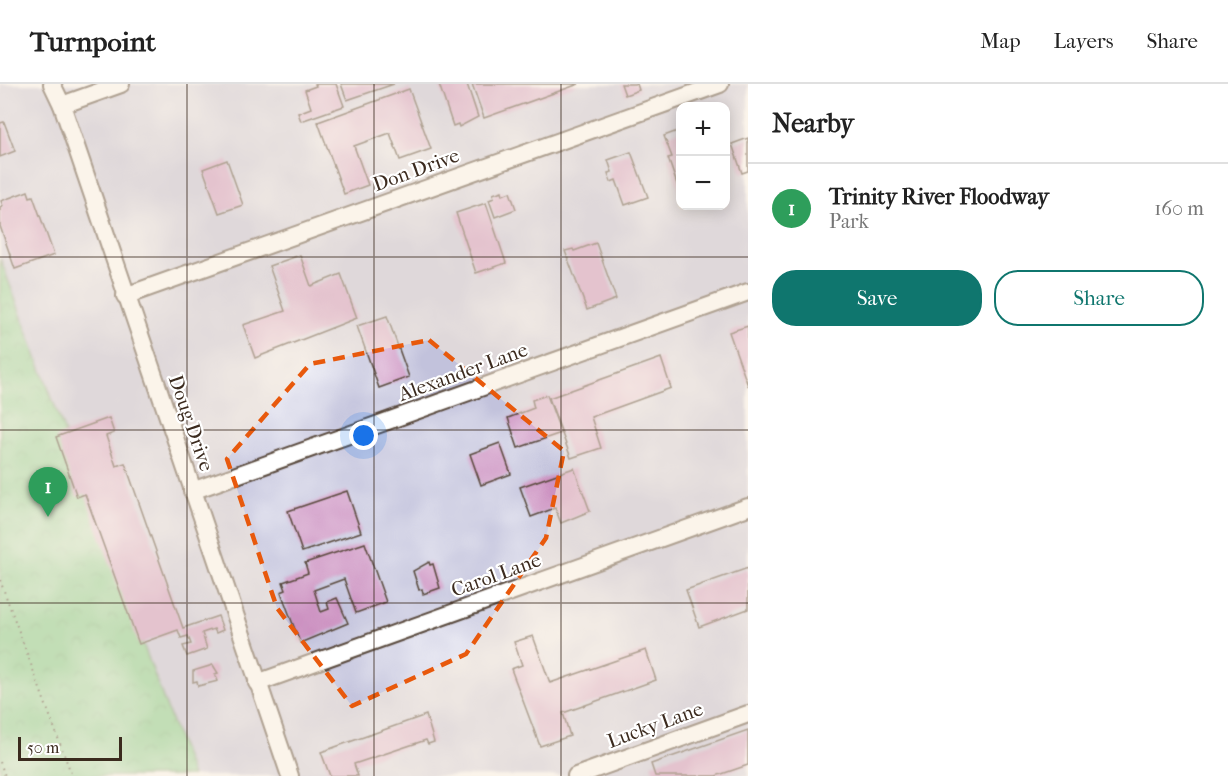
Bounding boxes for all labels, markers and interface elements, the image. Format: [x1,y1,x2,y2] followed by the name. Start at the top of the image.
[30,25,156,58] text: Turnpoint
[980,29,1021,53] text: Map
[1054,29,1113,53] text: Layers
[1146,29,1198,53] text: Share
[676,102,730,210] map controls
[676,102,730,156] button: +
[772,108,854,139] text: Nearby
[370,144,462,196] street label: Don Drive
[676,156,730,210] button: −
[829,184,1049,210] text: Trinity River Floodway
[788,197,795,220] text: 1
[1154,197,1204,220] text: 160 m
[829,210,869,233] text: Park
[772,270,982,326] button: Save
[994,270,1204,326] button: Share
[394,338,531,406] street label: Alexander Lane
[164,372,218,474] street label: Doug Drive
[349,421,378,450] your location
[28,468,68,517] pin: 1
[448,548,544,602] street label: Carol Lane
[604,697,706,753] street label: Lucky Lane
[18,734,122,762] scale bar
[27,738,59,757] text: 50 m

